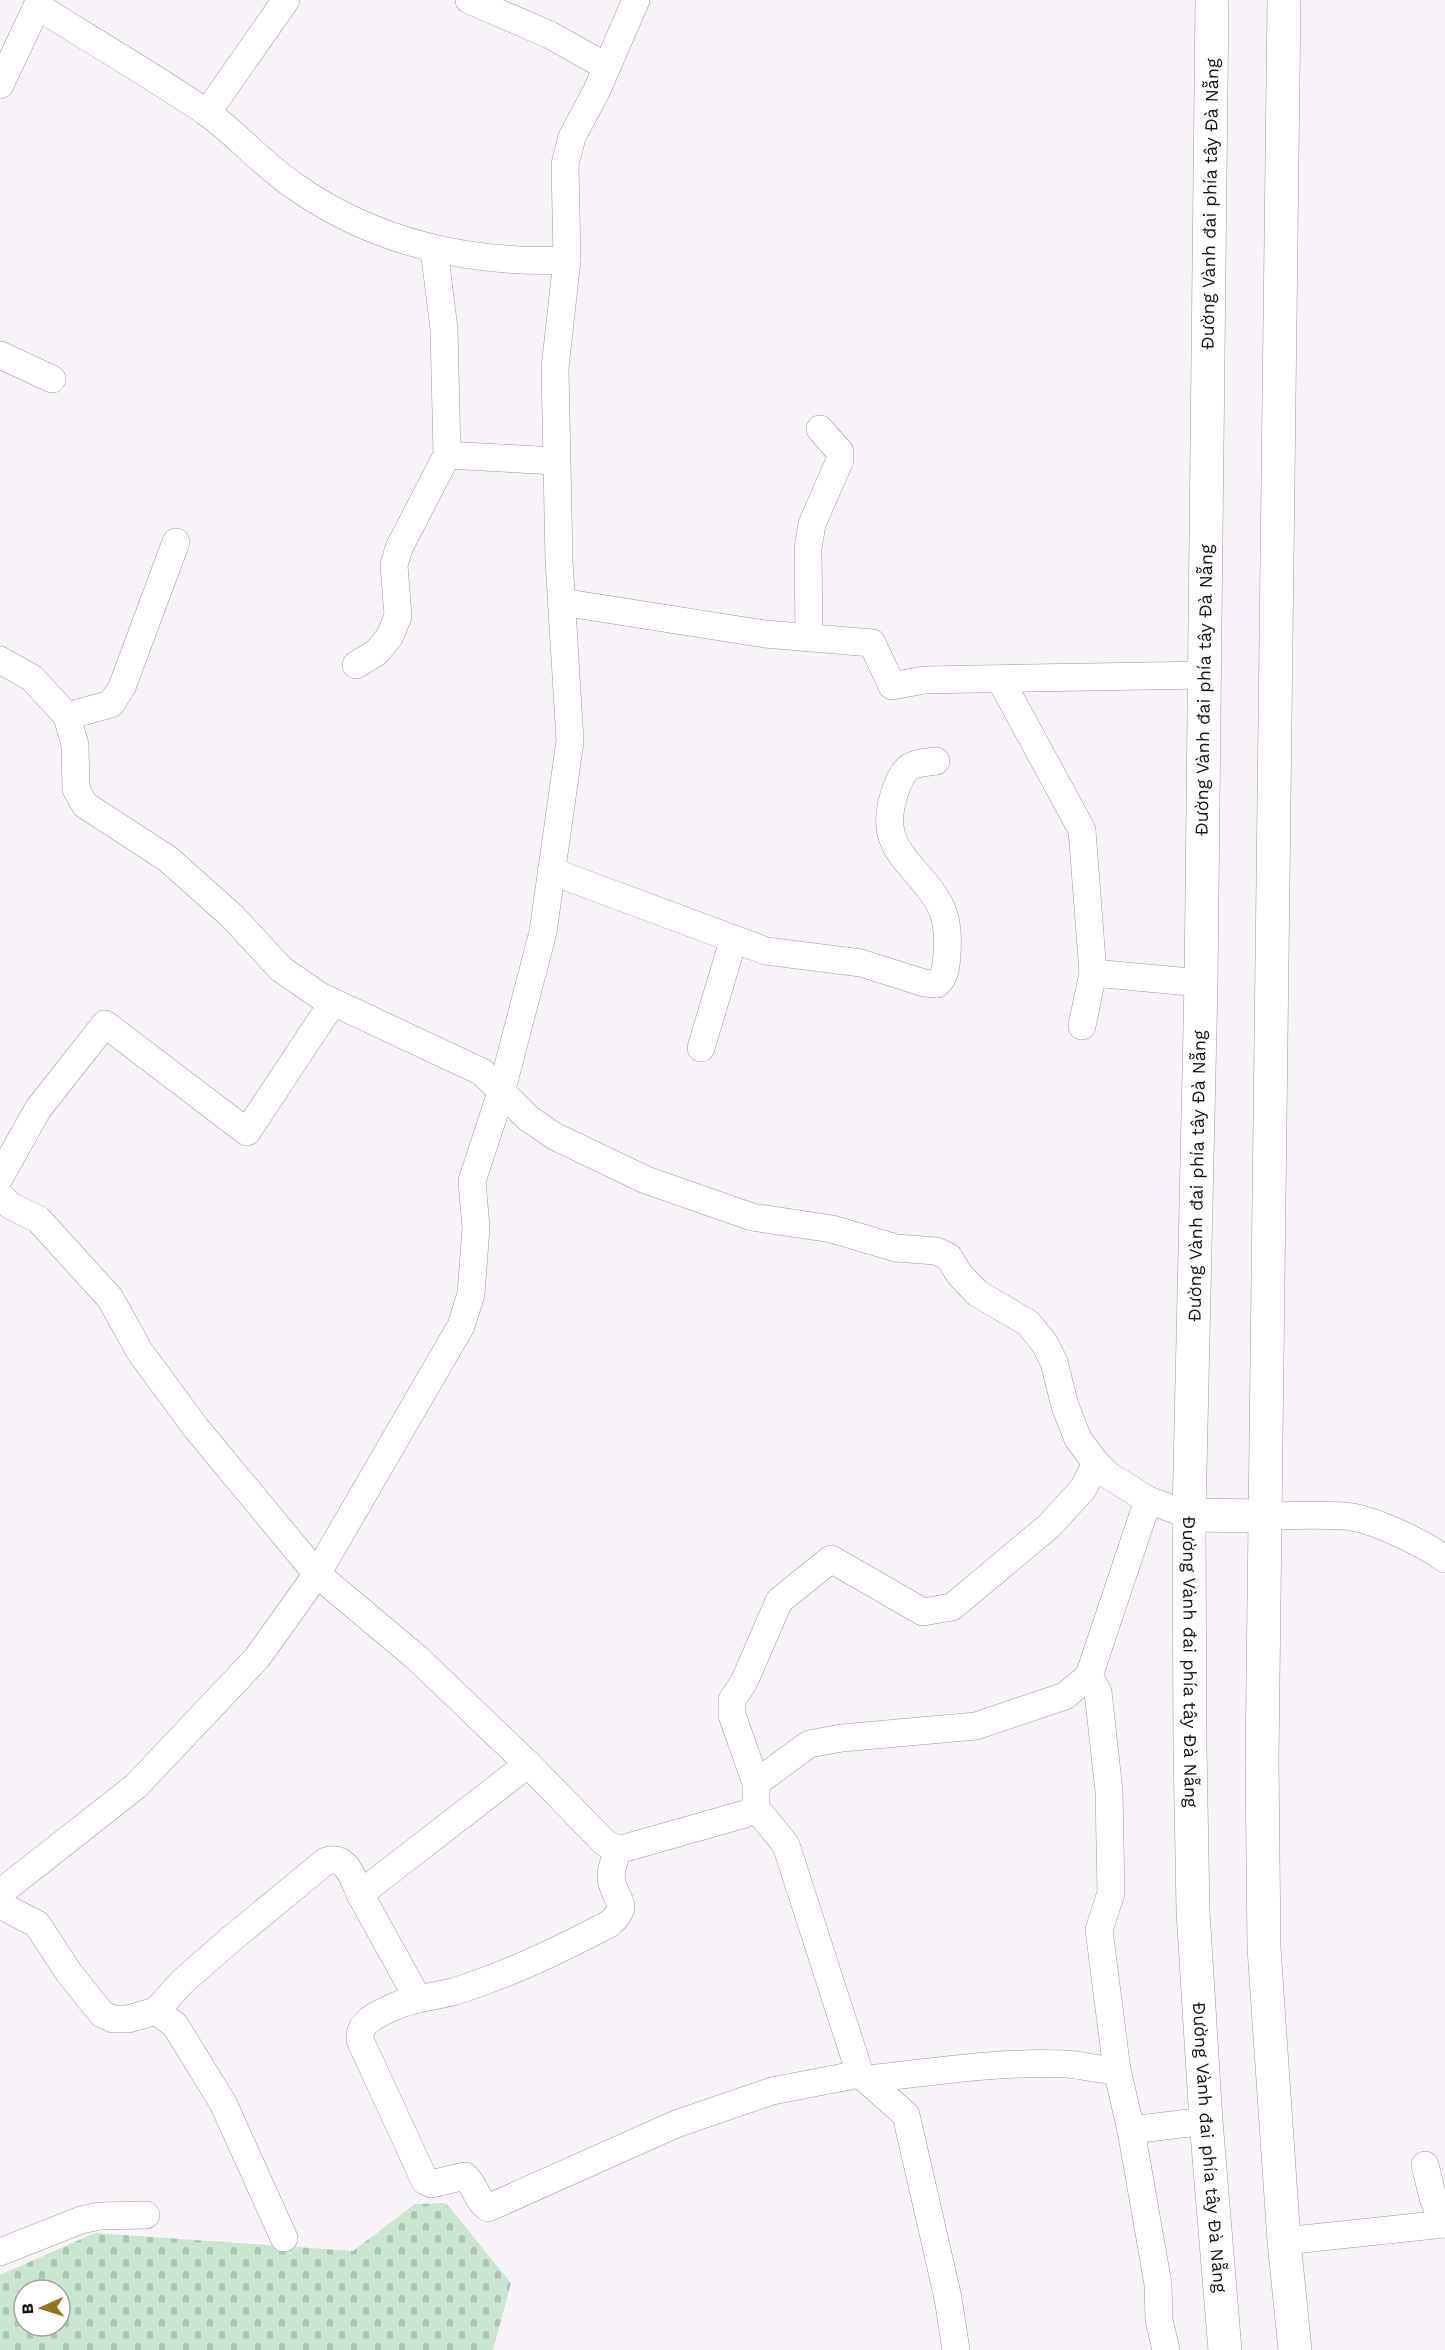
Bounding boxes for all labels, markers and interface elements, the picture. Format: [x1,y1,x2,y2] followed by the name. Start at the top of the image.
[1196,58,1223,350] street label: Đường Vành đai phía tây Đà Nẵng
[1190,544,1217,836] street label: Đường Vành đai phía tây Đà Nẵng
[1183,1030,1210,1322] street label: Đường Vành đai phía tây Đà Nẵng
[1179,1516,1202,1808] street label: Đường Vành đai phía tây Đà Nẵng
[1189,2001,1231,2294] street label: Đường Vành đai phía tây Đà Nẵng
[12,2278,72,2338] north arrow
[18,2303,37,2315] text: B

